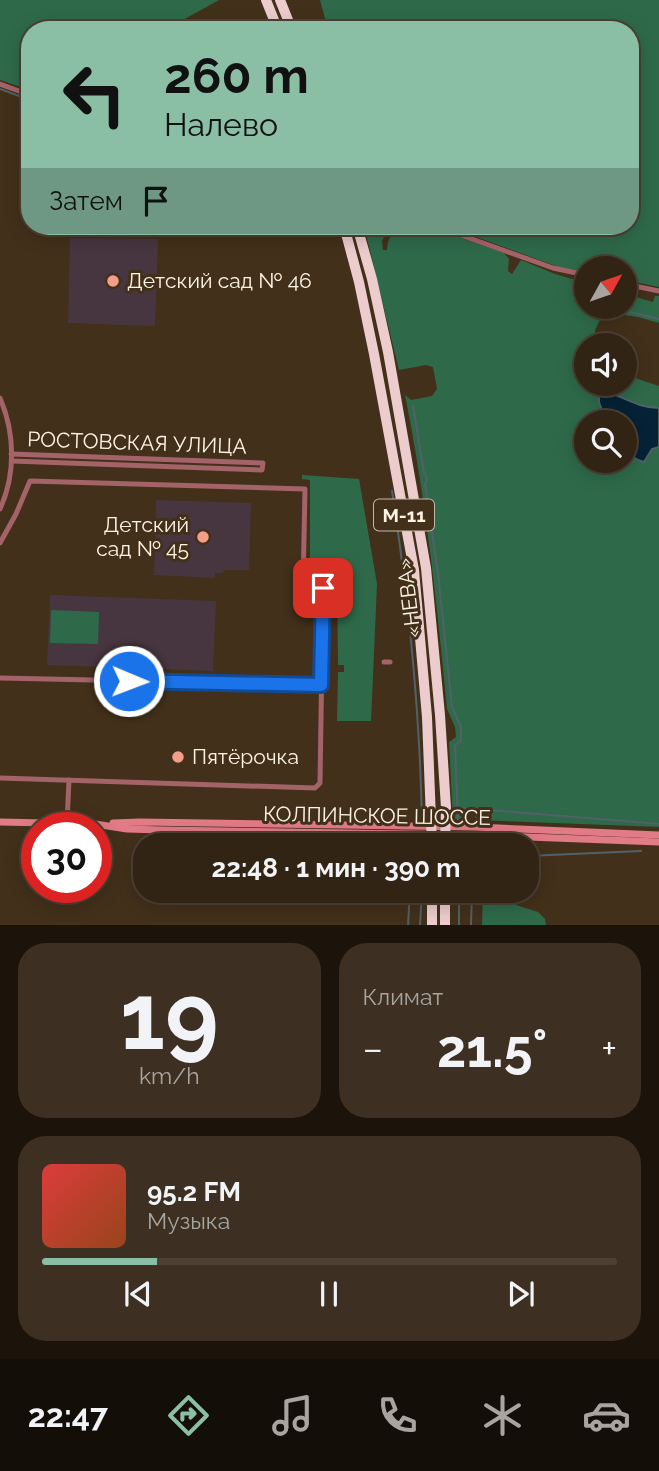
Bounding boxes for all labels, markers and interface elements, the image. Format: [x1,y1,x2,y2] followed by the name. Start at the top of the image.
[164,47,309,104] text: 260 m
[49,49,140,140] icon: left
[164,106,278,143] text: Налево
[137,182,175,220] icon: arrive
[49,186,123,216] text: Затем
[574,256,637,318] north arrow
[574,256,637,473] map controls
[127,268,312,293] place label: Детский сад № 46
[105,273,121,289] marker: Детский сад № 46
[574,333,637,396] button: sound
[574,410,637,473] button: search
[27,426,247,459] street label: РОСТОВСКАЯ УЛИЦА
[374,500,434,530] road number: М-11
[96,512,189,561] place label: Детский сад № 45
[195,529,211,545] marker: Детский сад № 45
[391,557,426,639] street label: «НЕВА»
[293,558,353,618] pin
[304,569,342,607] icon: arrive
[92,644,166,718] position arrow
[192,744,299,769] place label: Пятёрочка
[170,749,186,765] marker: Пятёрочка
[263,801,491,830] street label: КОЛПИНСКОЕ ШОССЕ
[21,812,112,903] speed limit sign: 30
[212,853,460,883] text: 22:48 · 1 мин · 390 m
[120,963,219,1070] text: 19
[363,983,443,1010] text: Климат
[437,1018,547,1079] text: 21.5°
[363,1026,383,1071] text: −
[601,1026,617,1071] text: +
[139,1062,200,1089] text: km/h
[147,1177,241,1207] text: 95.2 FM
[147,1207,230,1234] text: Музыка
[119,1275,157,1313] icon: previous
[310,1275,348,1313] icon: pause
[502,1275,540,1313] icon: next
[164,1391,213,1440] icon: directions
[268,1391,317,1440] icon: music
[373,1391,422,1440] icon: phone
[478,1391,527,1440] icon: climate
[582,1391,631,1440] icon: car
[28,1397,108,1434] text: 22:47

